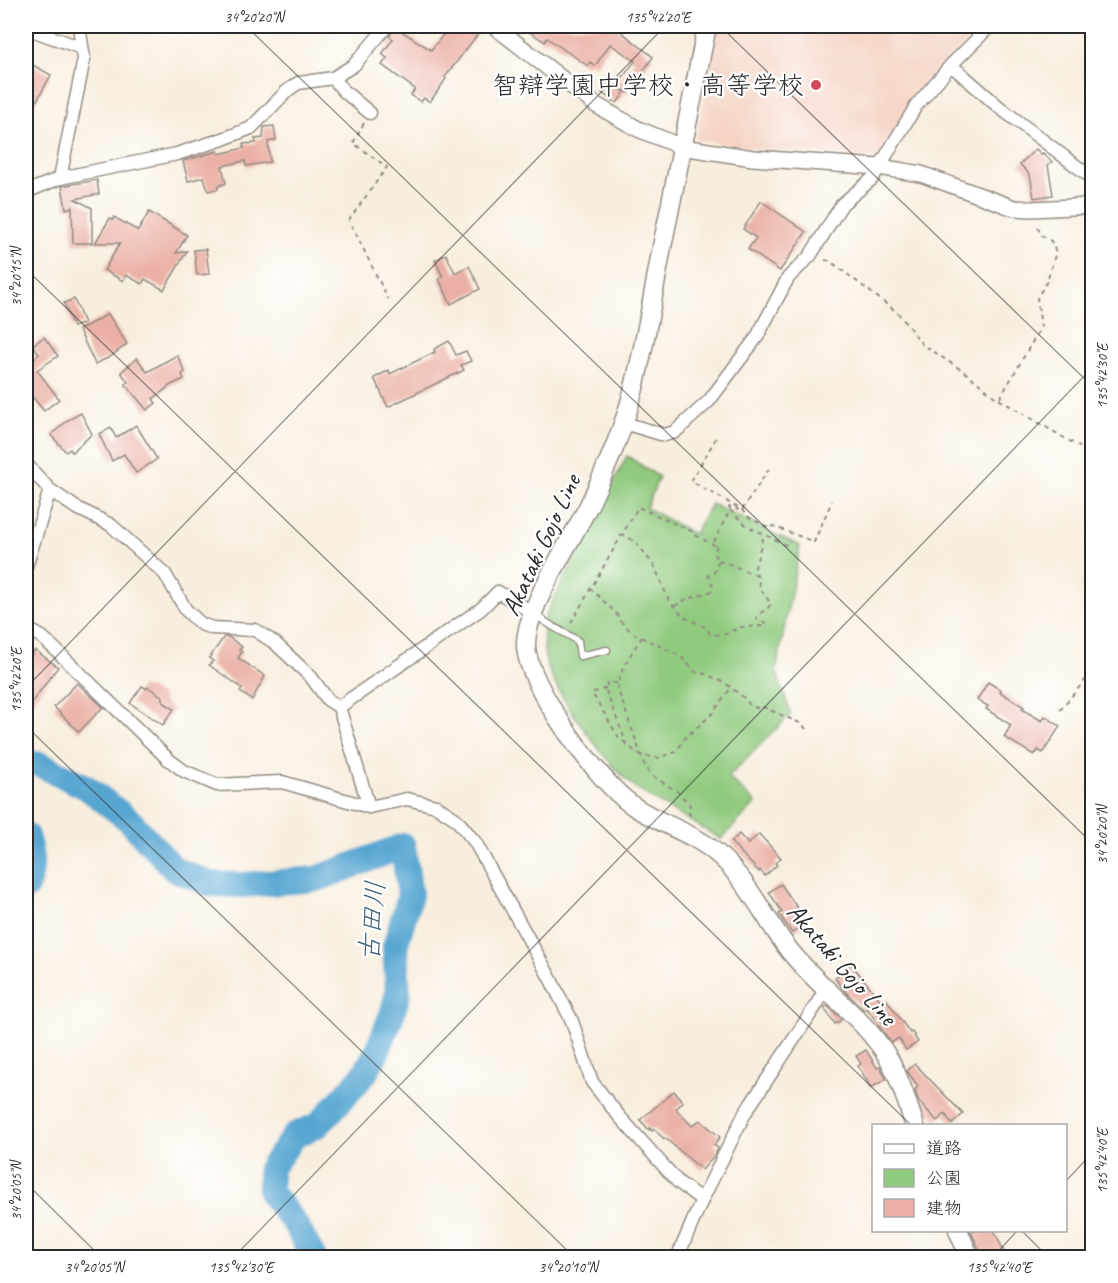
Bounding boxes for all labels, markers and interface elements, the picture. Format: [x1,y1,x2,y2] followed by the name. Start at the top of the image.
[224,8,287,27] text: 34°20'20"N
[626,8,692,27] text: 135°42'20"E
[492,69,804,102] place label: 智辯学園中学校・高等学校
[809,78,823,92] marker: 智辯学園中学校・高等学校
[7,244,26,307] text: 34°20'15"N
[1093,342,1112,408] text: 135°42'30"E
[494,467,589,621] street label: Akataki Gojo Line
[7,646,26,712] text: 135°42'20"E
[1093,802,1112,865] text: 34°20'20"N
[352,879,392,963] water label: 古田川
[780,896,906,1034] street label: Akataki Gojo Line
[872,1124,1067,1232] legend
[1093,1127,1112,1193] text: 135°42'40"E
[926,1137,962,1159] text: 道路
[7,1158,26,1221] text: 34°20'05"N
[926,1167,962,1189] text: 公園
[926,1197,962,1219] text: 建物
[64,1258,127,1277] text: 34°20'05"N
[209,1258,275,1277] text: 135°42'30"E
[538,1258,601,1277] text: 34°20'10"N
[967,1258,1033,1277] text: 135°42'40"E

